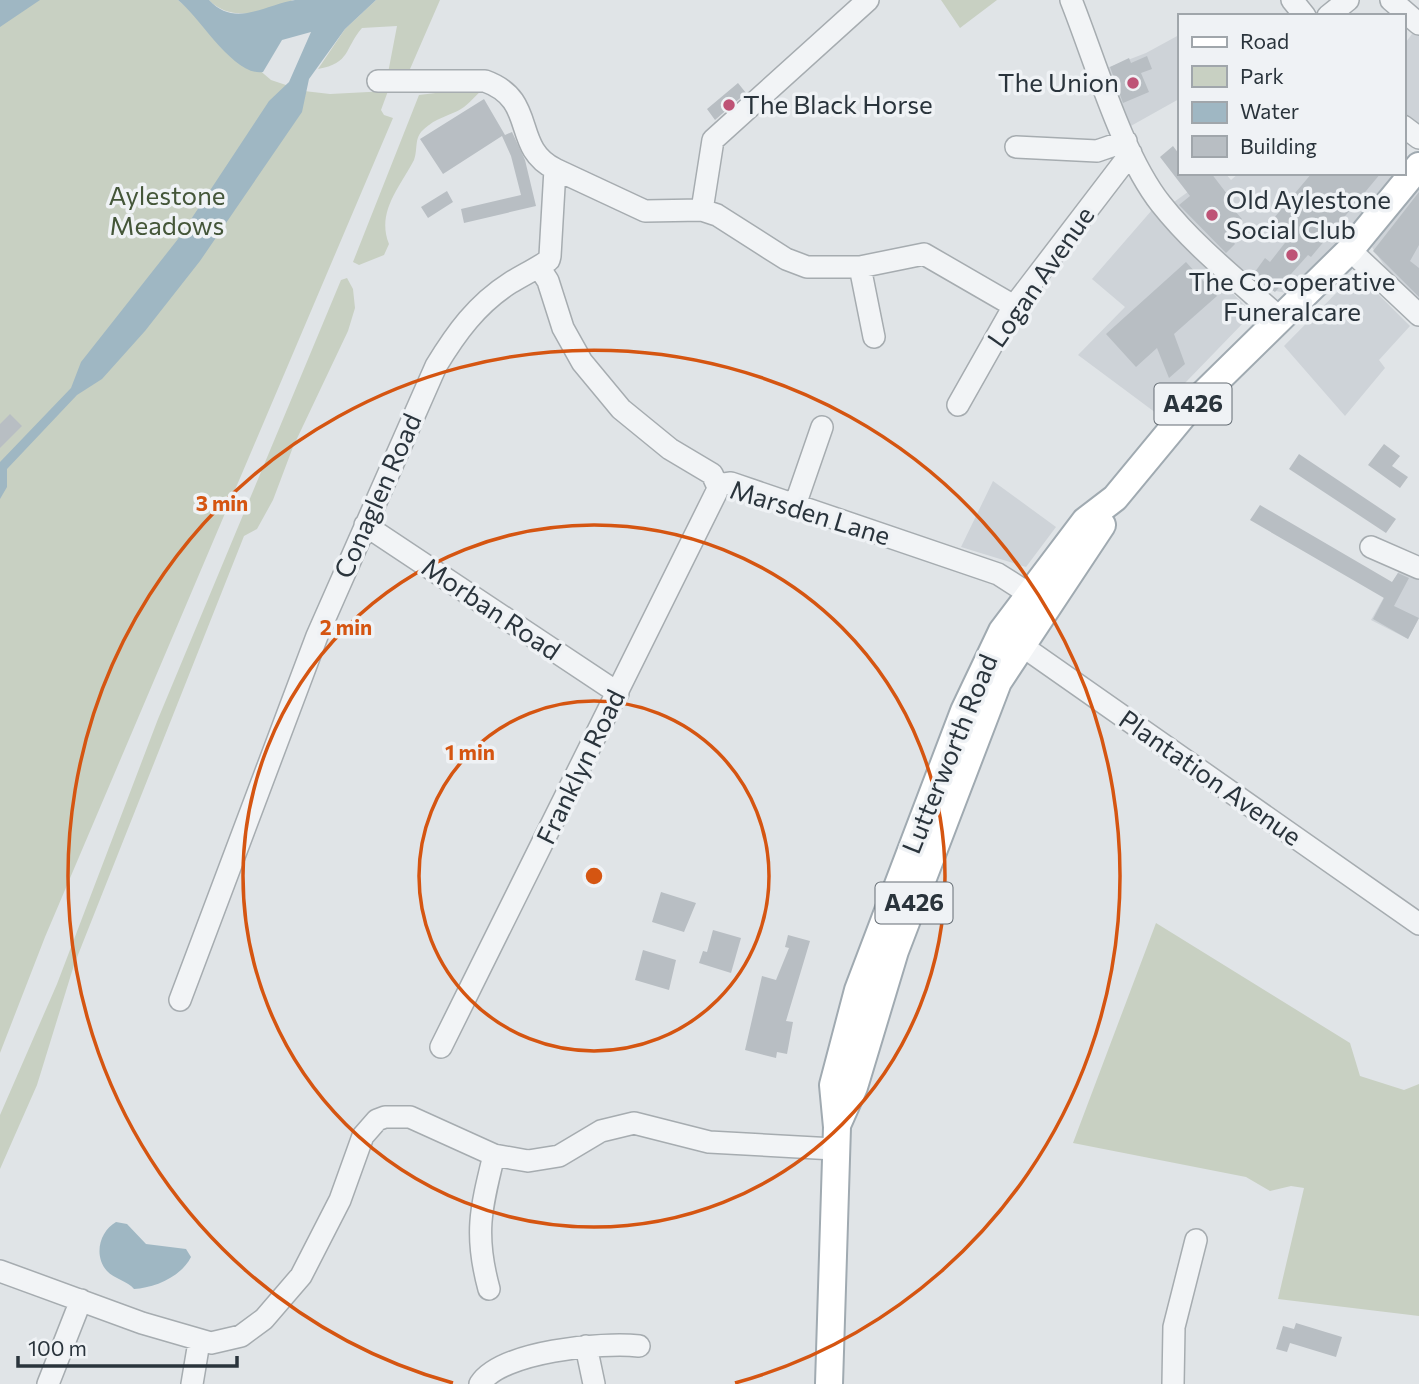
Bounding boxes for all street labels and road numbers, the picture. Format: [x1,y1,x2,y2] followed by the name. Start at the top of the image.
[980,200,1100,352] street label: Logan Avenue
[1154,384,1232,424] road number: A426
[327,408,427,582] street label: Conaglen Road
[727,473,894,551] street label: Marsden Lane
[417,550,567,665] street label: Morban Road
[894,649,1003,858] street label: Lutterworth Road
[529,684,630,849] street label: Franklyn Road
[1114,702,1308,851] street label: Plantation Avenue
[876,882,953,923] road number: A426

